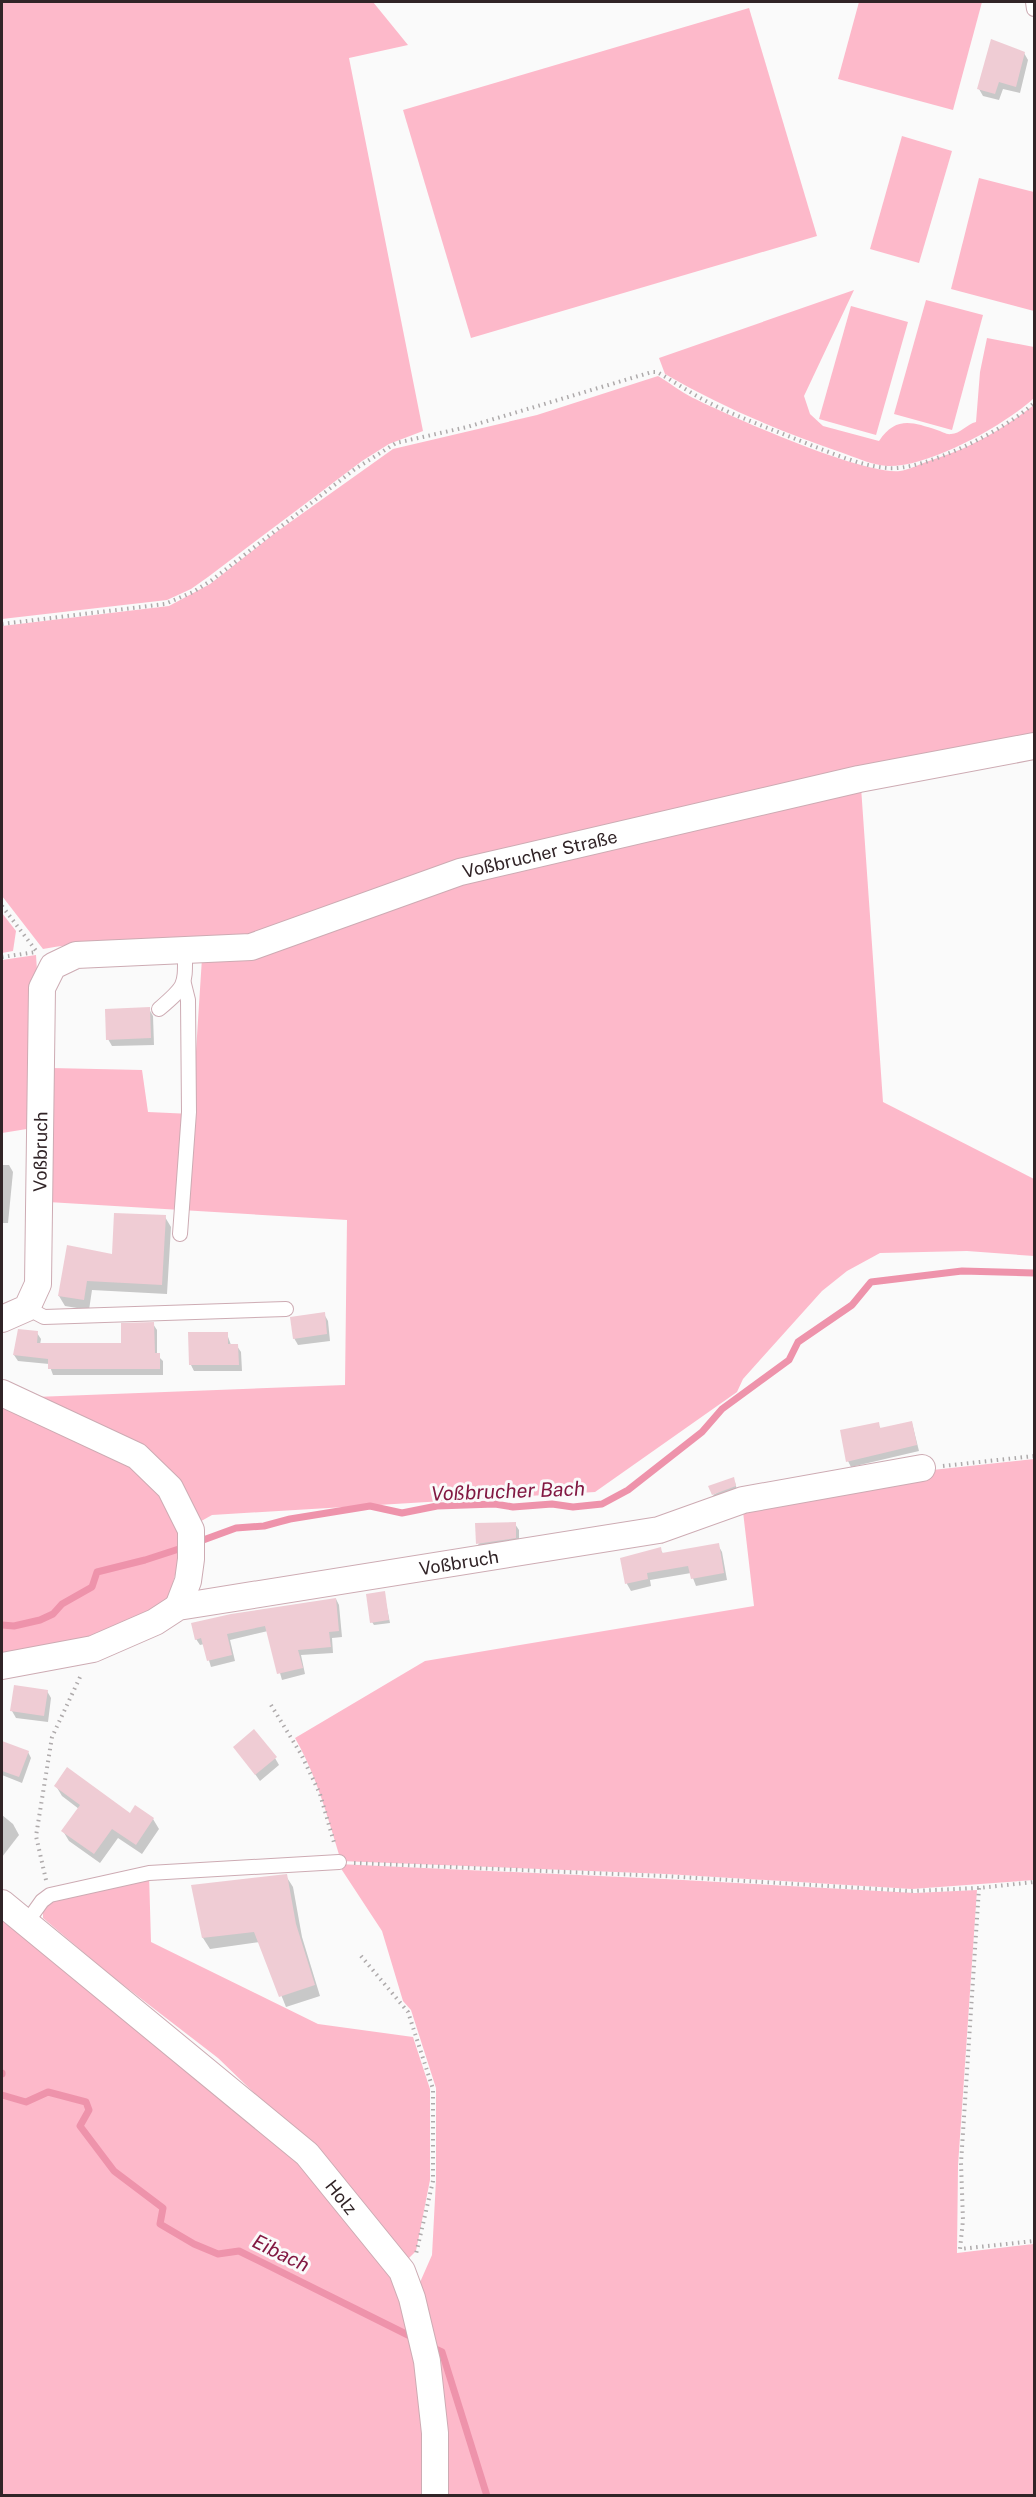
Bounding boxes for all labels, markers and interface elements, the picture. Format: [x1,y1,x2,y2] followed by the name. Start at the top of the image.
[460,825,619,882] street label: Voßbrucher Straße
[29,1111,51,1192] street label: Voßbruch
[431,1476,585,1506] water label: Voßbrucher Bach
[417,1545,500,1579] street label: Voßbruch
[322,2175,362,2218] street label: Holz
[249,2229,313,2277] water label: Eibach

